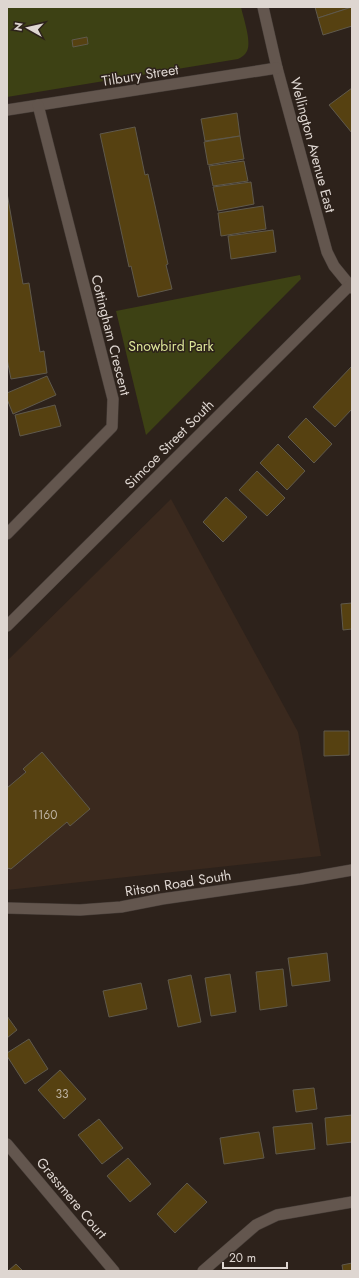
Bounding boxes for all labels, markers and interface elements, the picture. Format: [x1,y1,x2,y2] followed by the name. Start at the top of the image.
[8,8,48,48] north arrow
[10,21,27,32] text: N
[100,59,181,91] street label: Tilbury Street
[285,75,341,215] street label: Wellington Avenue East
[86,273,136,398] street label: Cottingham Crescent
[128,336,215,356] park label: Snowbird Park
[120,395,218,493] street label: Simcoe Street South
[33,806,57,824] house number: 1160
[123,865,233,901] street label: Ritson Road South
[55,1085,69,1103] house number: 33
[32,1153,112,1243] street label: Grassmere Court
[223,1244,287,1270] scale bar
[229,1249,256,1267] text: 20 m

